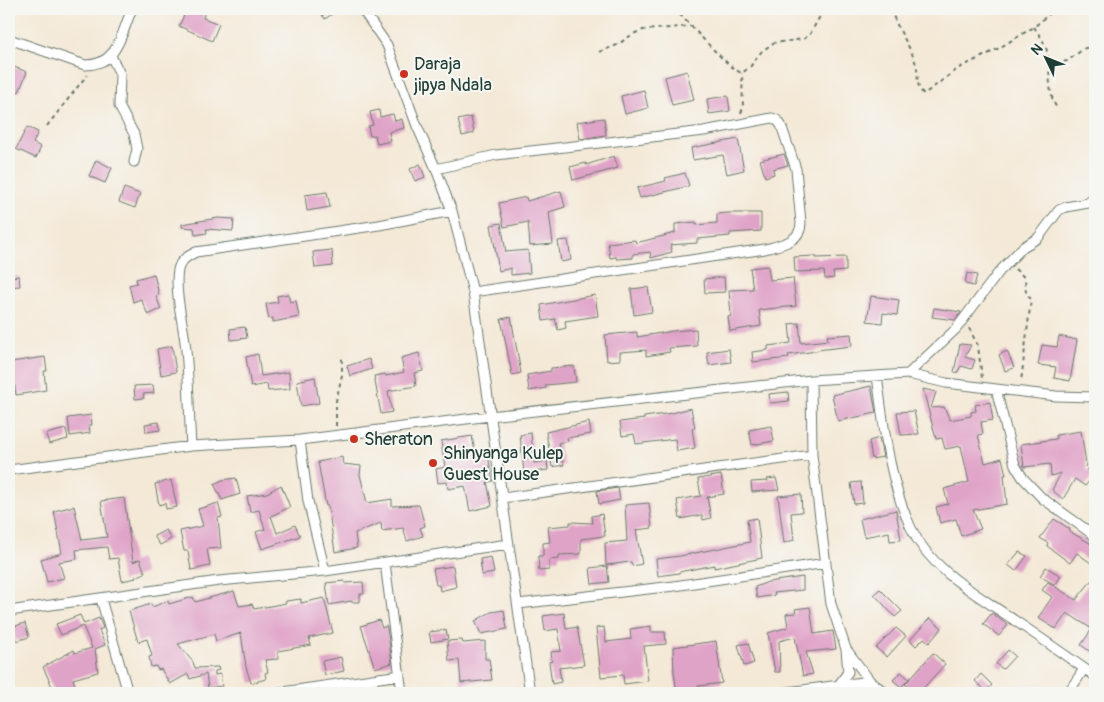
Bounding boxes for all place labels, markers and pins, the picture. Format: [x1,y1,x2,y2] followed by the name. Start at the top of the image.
[413,53,492,97] place label: Daraja jipya Ndala
[398,68,410,80] marker: Daraja jipya Ndala
[364,428,433,451] place label: Sheraton
[348,433,360,445] marker: Sheraton
[443,442,564,486] place label: Shinyanga Kulep Guest House
[427,457,439,469] marker: Shinyanga Kulep Guest House

